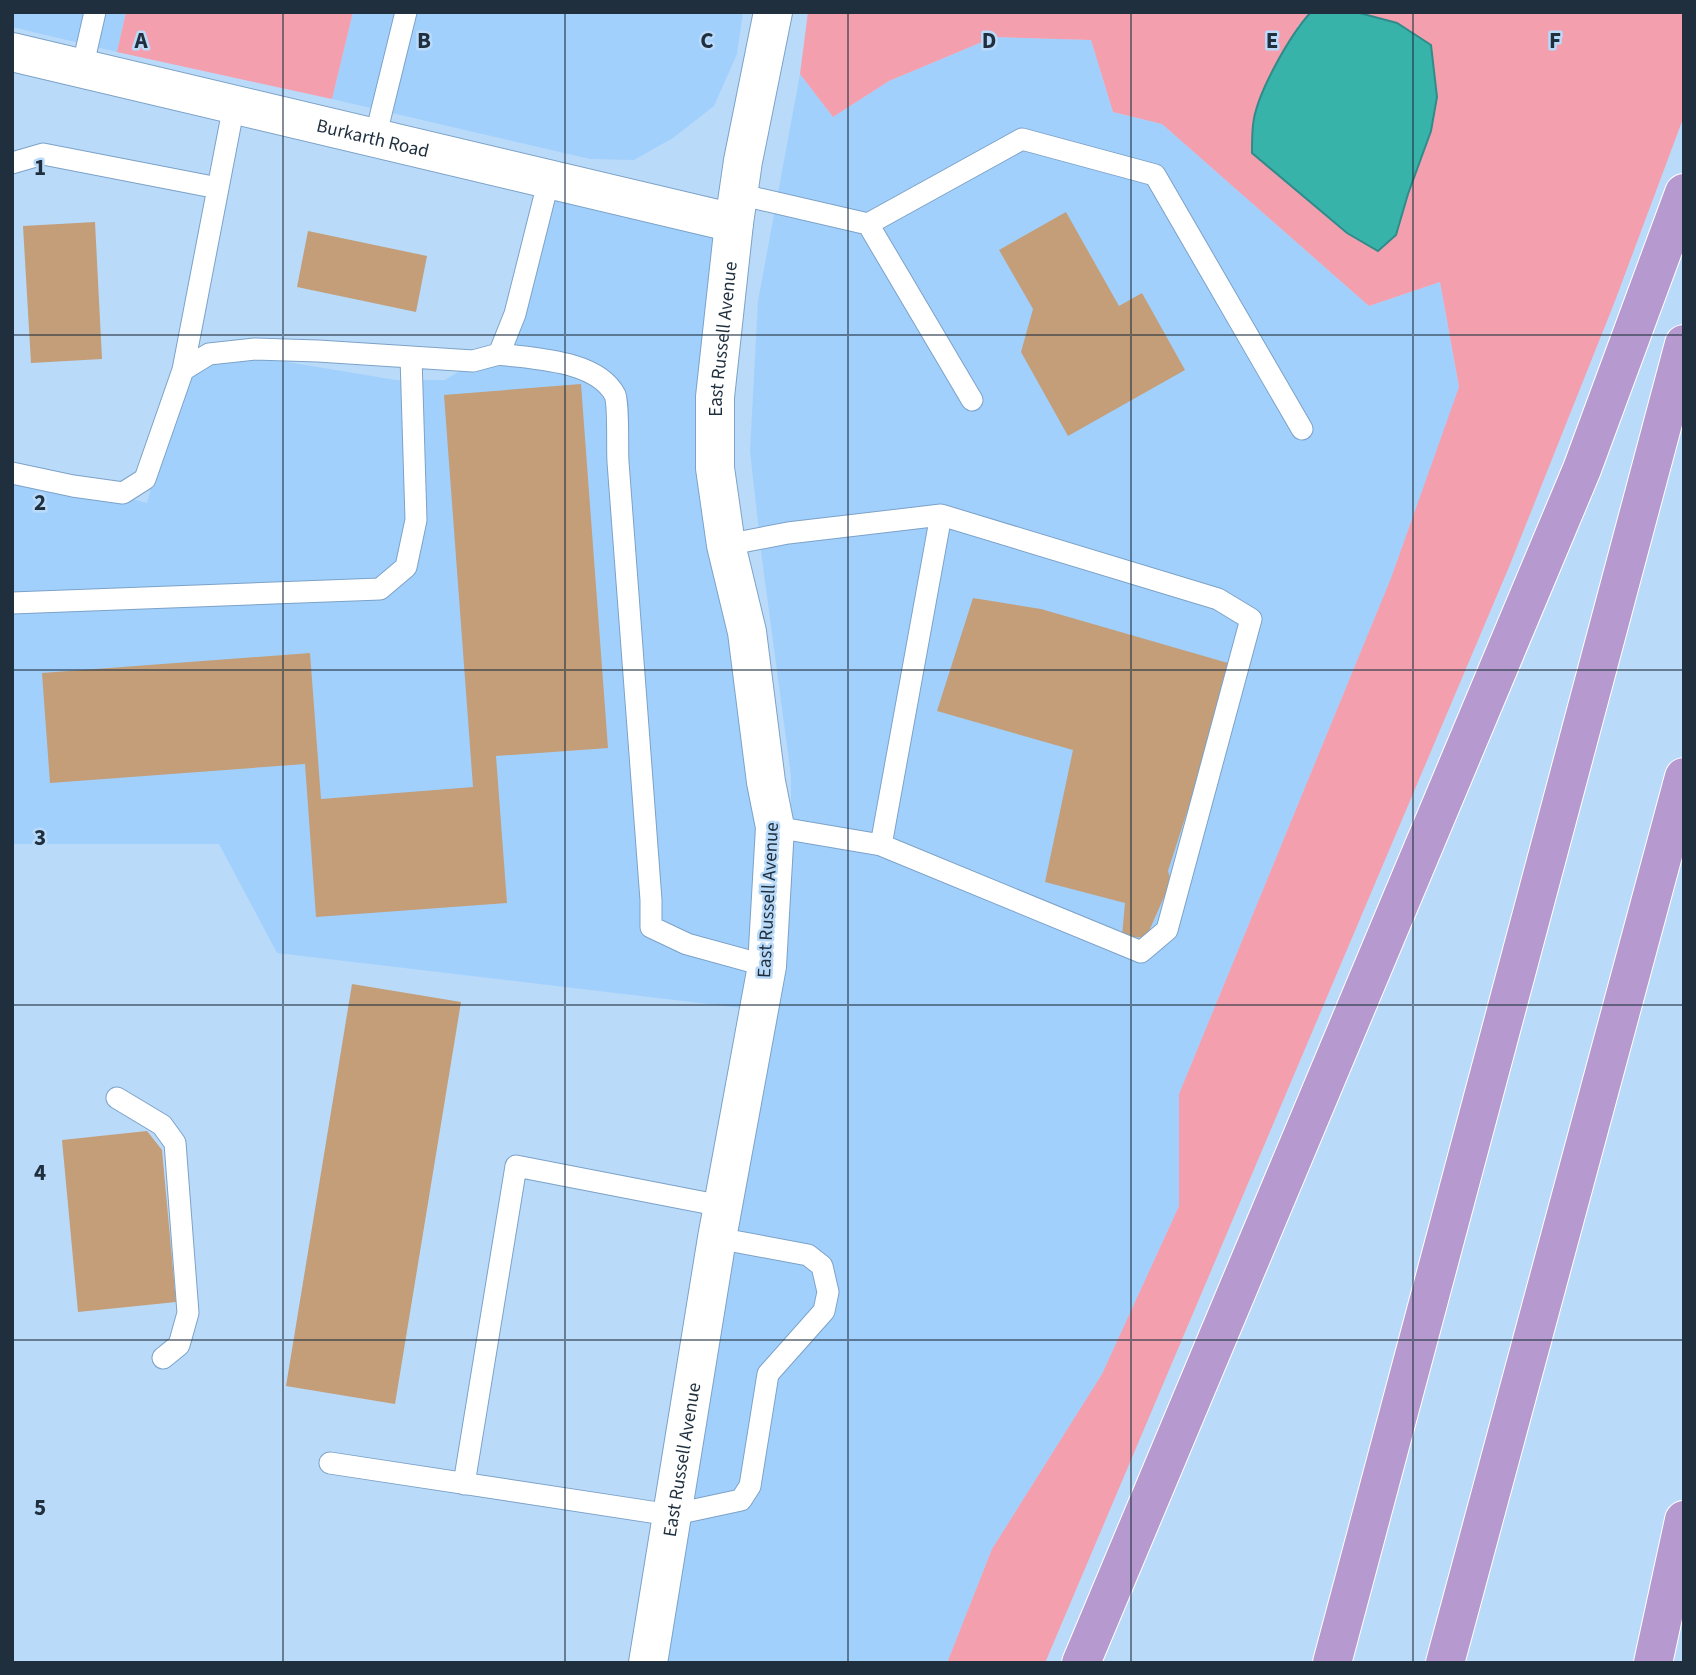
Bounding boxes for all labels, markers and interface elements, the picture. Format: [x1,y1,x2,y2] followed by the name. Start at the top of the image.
[133,24,148,57] text: A
[417,24,431,57] text: B
[700,24,714,57] text: C
[982,24,996,57] text: D
[1266,24,1278,57] text: E
[1549,24,1561,57] text: F
[314,113,432,165] street label: Burkarth Road
[34,151,46,184] text: 1
[703,260,745,417] street label: East Russell Avenue
[34,486,46,519] text: 2
[34,821,46,854] text: 3
[751,822,786,979] street label: East Russell Avenue
[34,1156,46,1189] text: 4
[657,1381,708,1539] street label: East Russell Avenue
[34,1491,46,1524] text: 5

